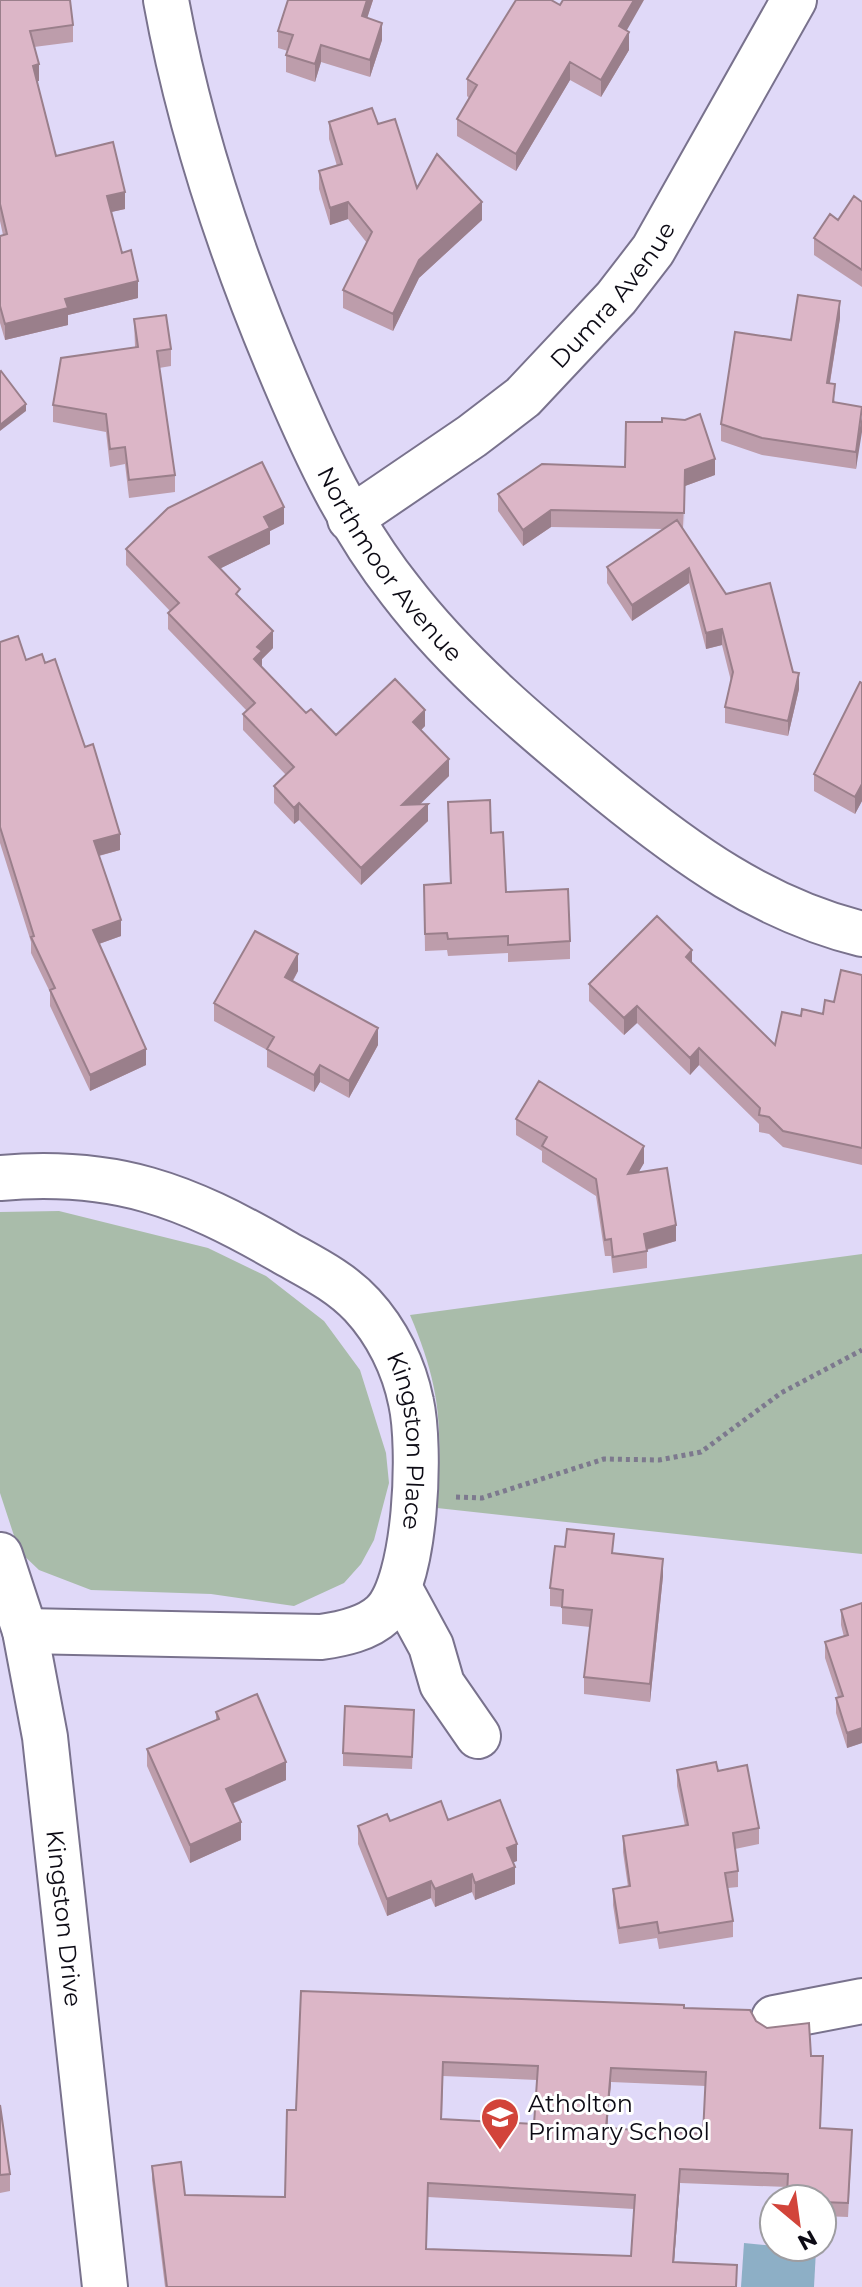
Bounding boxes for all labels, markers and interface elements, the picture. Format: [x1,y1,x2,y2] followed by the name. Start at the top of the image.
[544,216,681,374] street label: Dumra Avenue
[312,462,469,667] street label: Northmoor Avenue
[381,1347,430,1532] street label: Kingston Place
[41,1828,89,2008] street label: Kingston Drive
[528,2089,710,2146] place label: Atholton Primary School
[479,2096,521,2151] school or university icon: Atholton Primary School
[758,2183,838,2263] north arrow
[793,2224,822,2256] text: N

